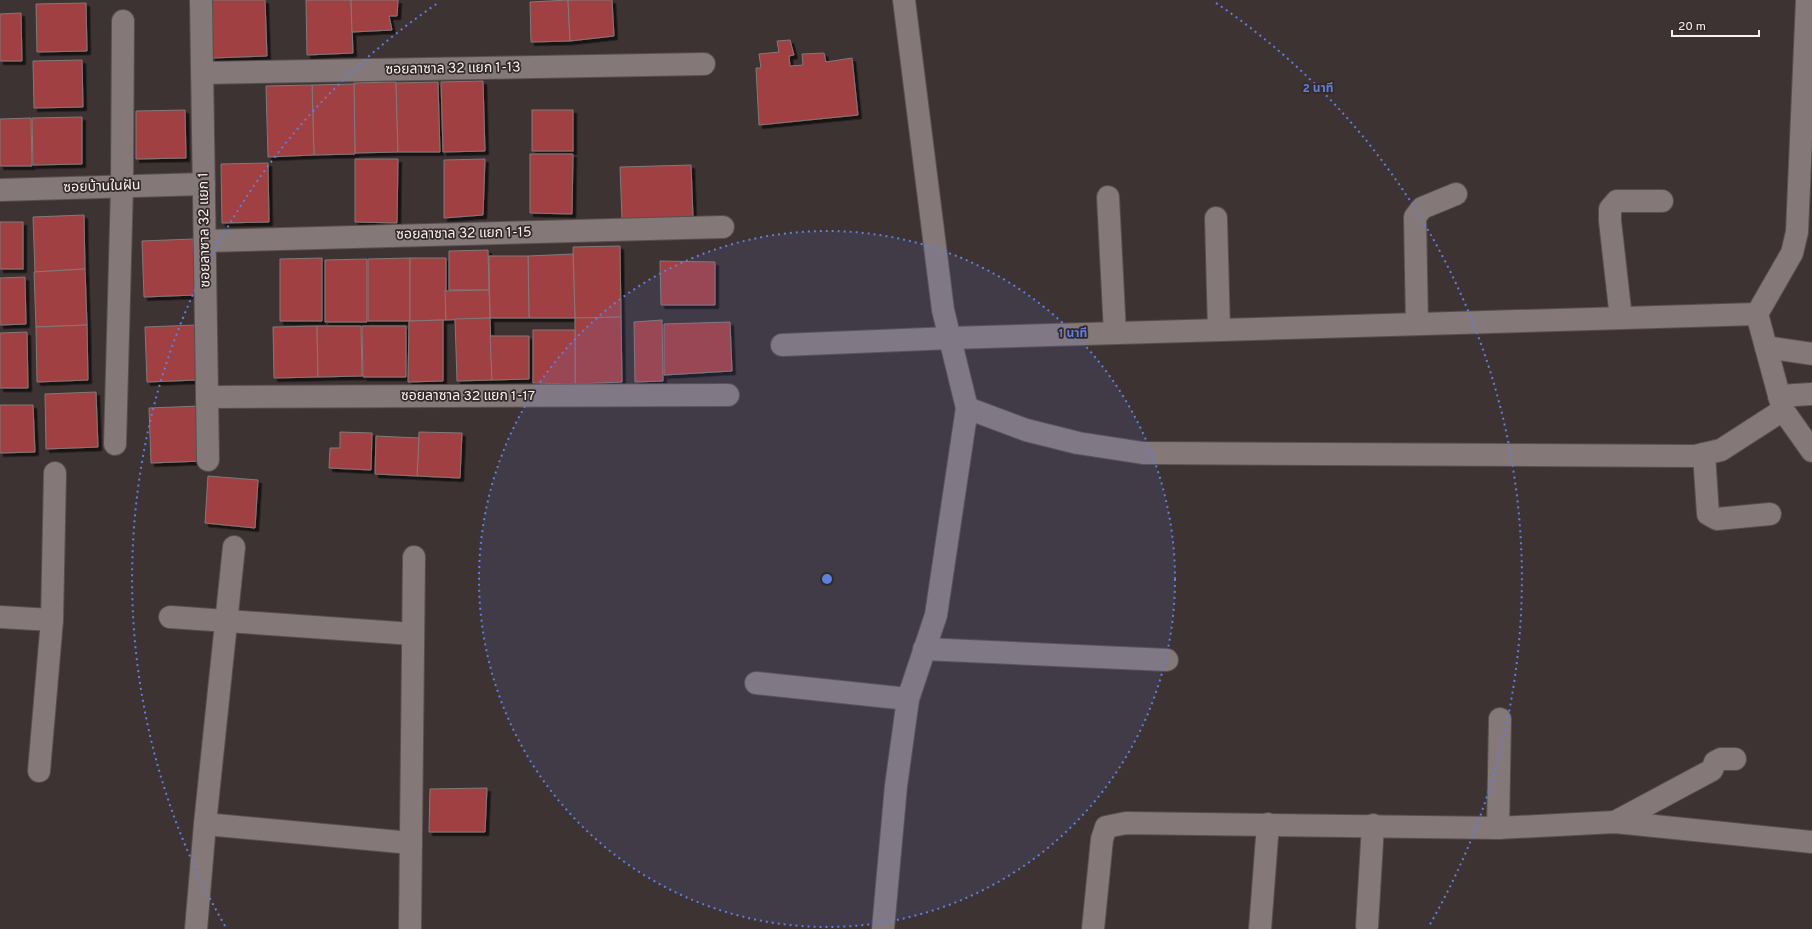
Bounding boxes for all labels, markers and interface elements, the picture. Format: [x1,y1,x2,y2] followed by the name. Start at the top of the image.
[1672,12,1759,38] scale bar
[1678,19,1706,35] text: 20 m
[385,59,521,79] street label: ซอยลาซาล 32 แยก 1-13
[1302,81,1334,97] text: 2 นาที
[195,172,215,288] street label: ซอยลาซาล 32 แยก 1
[63,177,141,197] street label: ซอยบ้านในฝัน
[396,224,532,244] street label: ซอยลาซาล 32 แยก 1-15
[1059,326,1087,342] text: 1 นาที
[401,388,535,405] street label: ซอยลาซาล 32 แยก 1-17
[820,572,834,586] centre of rings

